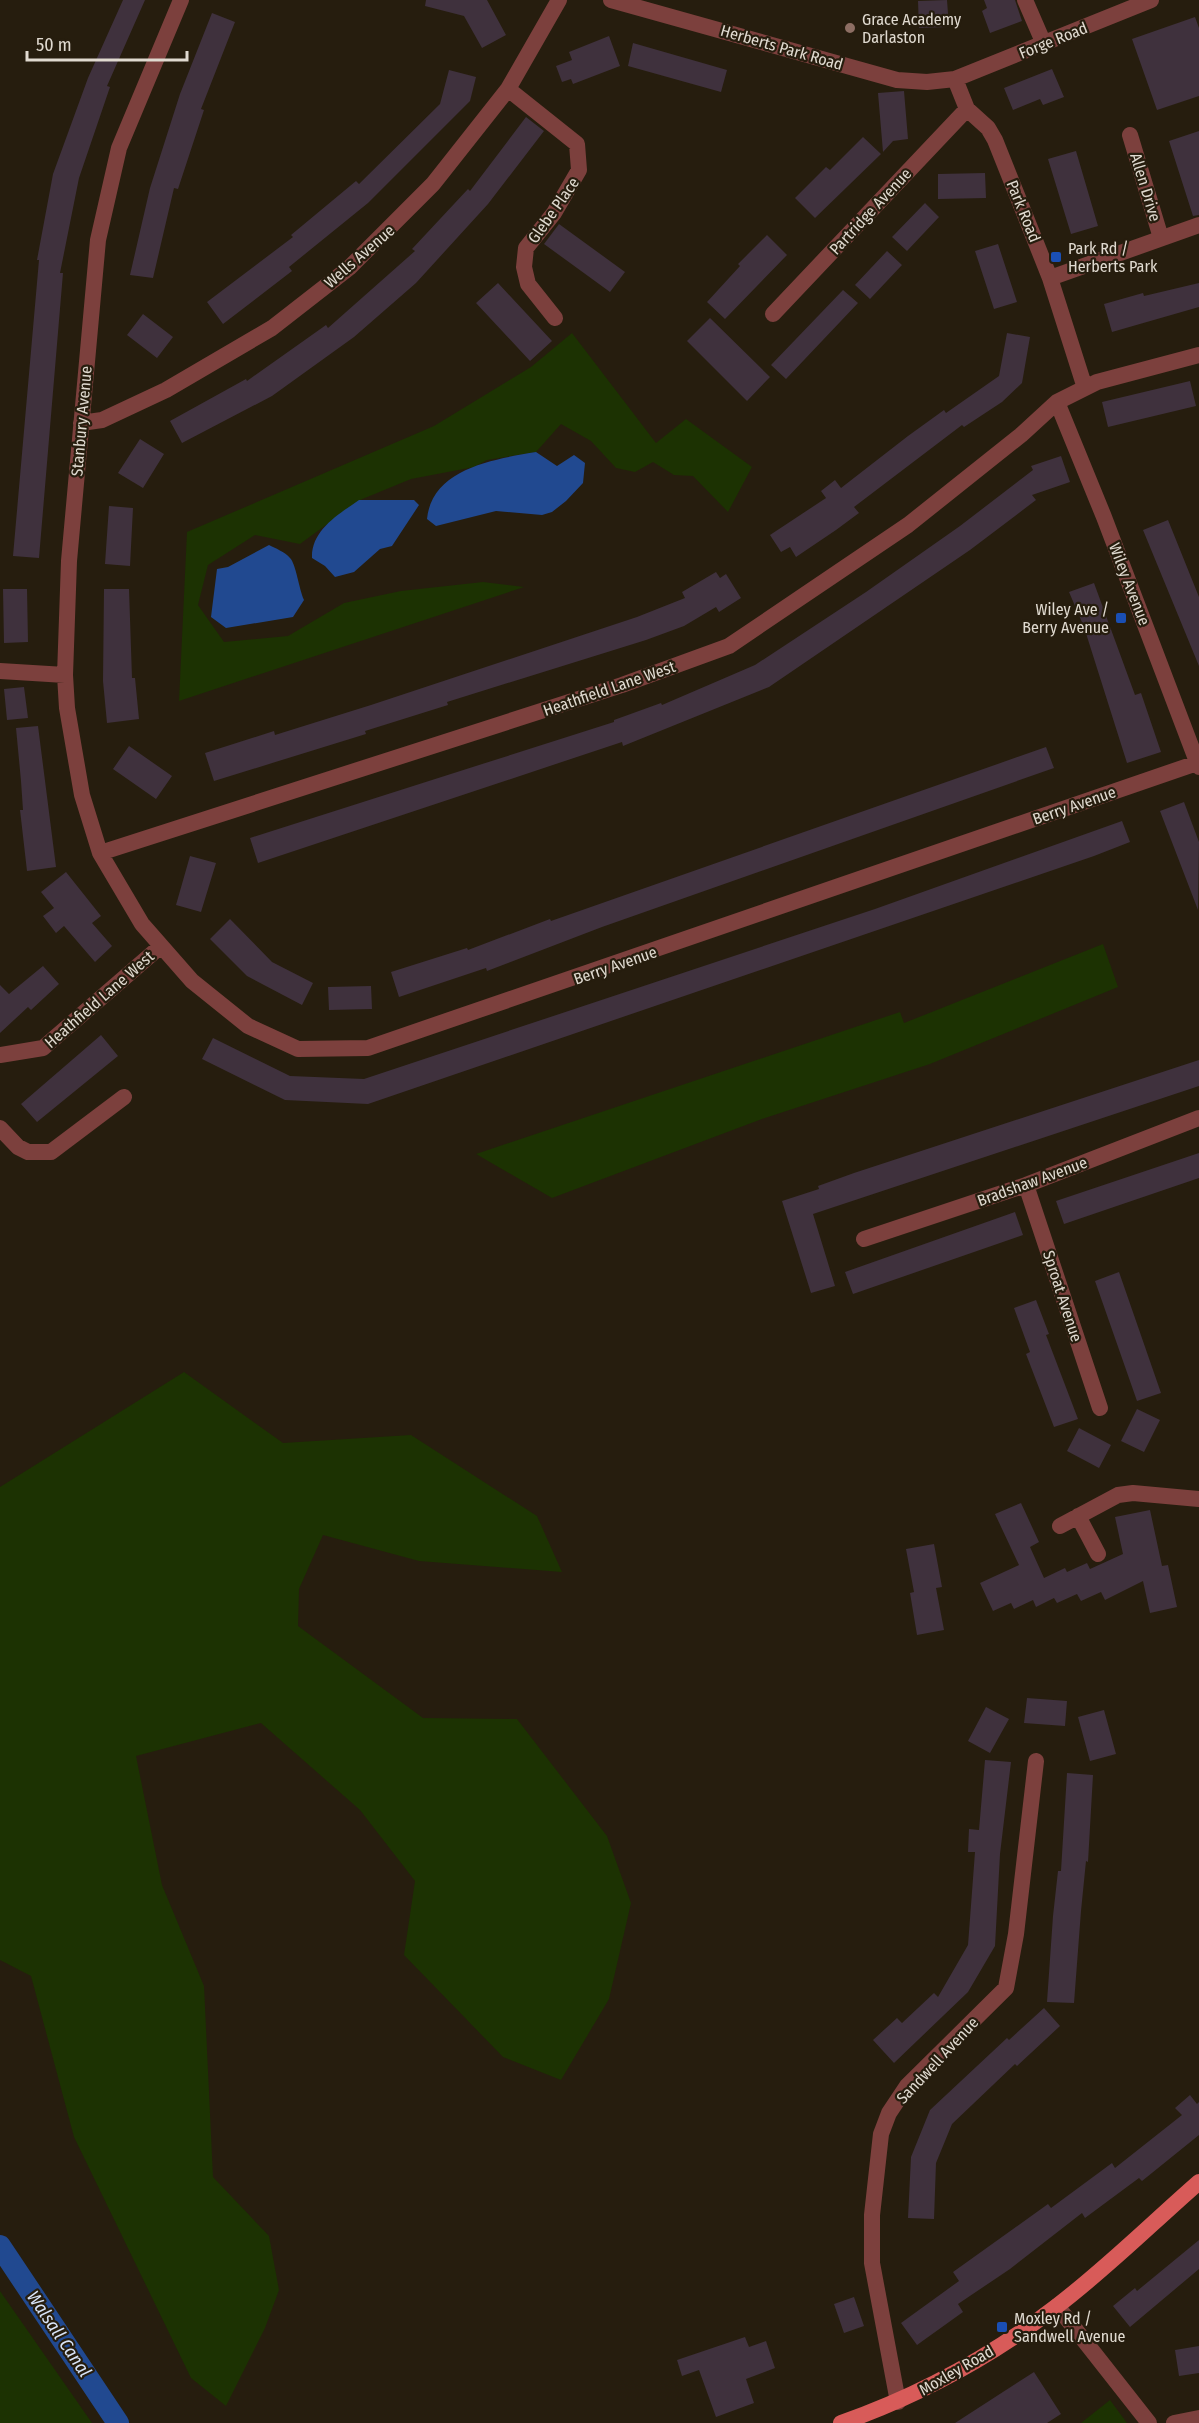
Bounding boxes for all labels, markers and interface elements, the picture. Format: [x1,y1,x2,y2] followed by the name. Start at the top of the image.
[862,10,962,47] place label: Grace Academy Darlaston
[1016,18,1090,63] street label: Forge Road
[719,21,845,74] street label: Herberts Park Road
[843,21,857,35] marker: Grace Academy Darlaston
[27,24,188,62] scale bar
[36,34,72,56] text: 50 m
[1126,151,1165,224] street label: Allen Drive
[825,164,915,259] street label: Partridge Avenue
[524,174,583,247] street label: Glebe Place
[1002,177,1045,245] street label: Park Road
[320,221,398,292] street label: Wells Avenue
[1068,239,1158,276] place label: Park Rd / Herberts Park
[1049,250,1063,264] marker: Park Rd / Herberts Park
[67,365,96,477] street label: Stanbury Avenue
[1105,540,1154,628] street label: Wiley Avenue
[1022,600,1109,637] place label: Wiley Ave / Berry Avenue
[1114,611,1128,625] marker: Wiley Ave / Berry Avenue
[541,657,678,720] street label: Heathfield Lane West
[1030,782,1118,829] street label: Berry Avenue
[571,942,659,989] street label: Berry Avenue
[41,946,158,1052] street label: Heathfield Lane West
[975,1153,1090,1210] street label: Bradshaw Avenue
[1039,1248,1086,1344] street label: Sproat Avenue
[892,2013,982,2108] street label: Sandwell Avenue
[22,2287,96,2382] water label: Walsall Canal
[1014,2309,1126,2346] place label: Moxley Rd / Sandwell Avenue
[995,2320,1009,2334] marker: Moxley Rd / Sandwell Avenue
[916,2342,997,2399] street label: Moxley Road

